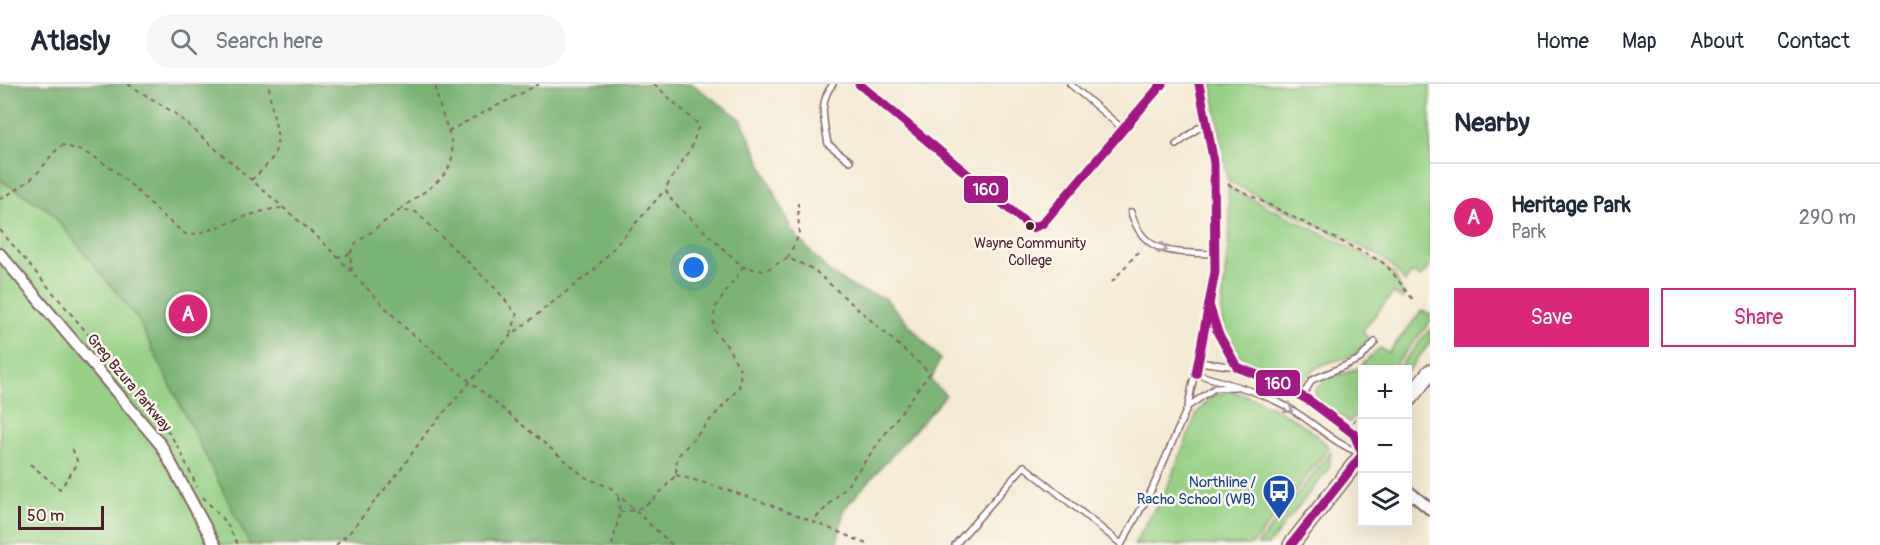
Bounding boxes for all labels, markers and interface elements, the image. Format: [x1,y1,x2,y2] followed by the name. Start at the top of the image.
[146,14,566,68] search box
[30,24,110,59] text: Atlasly
[167,25,200,58] icon: search
[215,27,323,55] text: Search here
[1536,28,1589,55] text: Home
[1622,28,1657,55] text: Map
[1690,28,1744,55] text: About
[1777,28,1850,55] text: Contact
[1454,107,1530,139] text: Nearby
[963,175,1009,204] line badge: 160
[973,180,999,200] text: 160
[1511,191,1631,219] text: Heritage Park
[1467,205,1480,230] text: A
[1799,205,1856,230] text: 290 m
[1511,219,1546,244] text: Park
[1024,220,1036,232] marker: Wayne Community College
[974,235,1086,269] place label: Wayne Community College
[1157,241,1168,254] one-way arrow
[679,253,708,282] your location
[1454,288,1649,347] button: Save
[1661,288,1856,347] button: Share
[168,292,207,336] pin: A
[82,330,176,436] street label: Greg Bzura Parkway
[1358,365,1412,527] map controls
[1358,365,1412,419] button: +
[1255,369,1301,397] line badge: 160
[1265,374,1291,394] text: 160
[1283,402,1294,413] one-way arrow
[1358,419,1412,473] button: −
[1137,473,1256,509] place label: Northline / Racho School (WB)
[1261,473,1297,520] bus stop icon: Northline / Racho School (WB)
[1358,473,1412,527] button: layers
[18,503,104,530] scale bar
[27,506,64,526] text: 50 m

